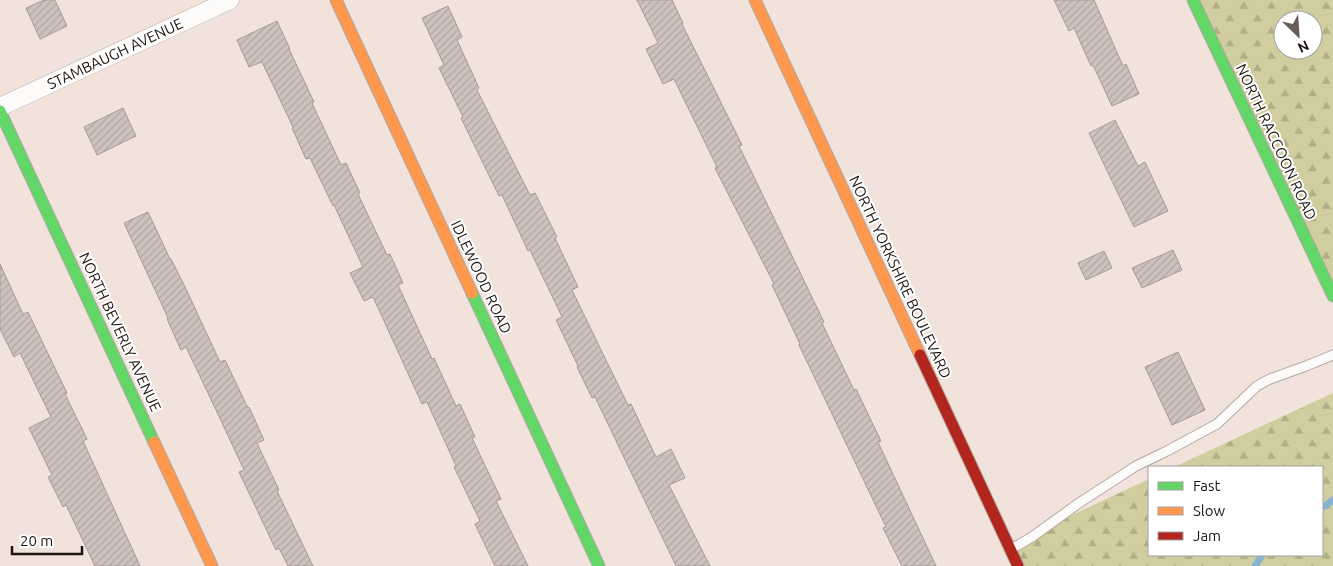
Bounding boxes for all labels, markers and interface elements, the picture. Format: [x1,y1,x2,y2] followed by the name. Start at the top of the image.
[1273,10,1323,60] north arrow
[44,15,185,92] street label: STAMBAUGH AVENUE
[1295,37,1312,56] text: N
[1233,61,1320,222] street label: NORTH RACCOON ROAD
[846,173,955,381] street label: NORTH YORKSHIRE BOULEVARD
[448,218,515,336] street label: IDLEWOOD ROAD
[76,249,165,414] street label: NORTH BEVERLY AVENUE
[1148,466,1323,556] legend
[1193,477,1221,494] text: Fast
[1193,502,1226,519] text: Slow
[12,524,82,556] scale bar
[1193,527,1221,544] text: Jam
[20,532,53,549] text: 20 m

